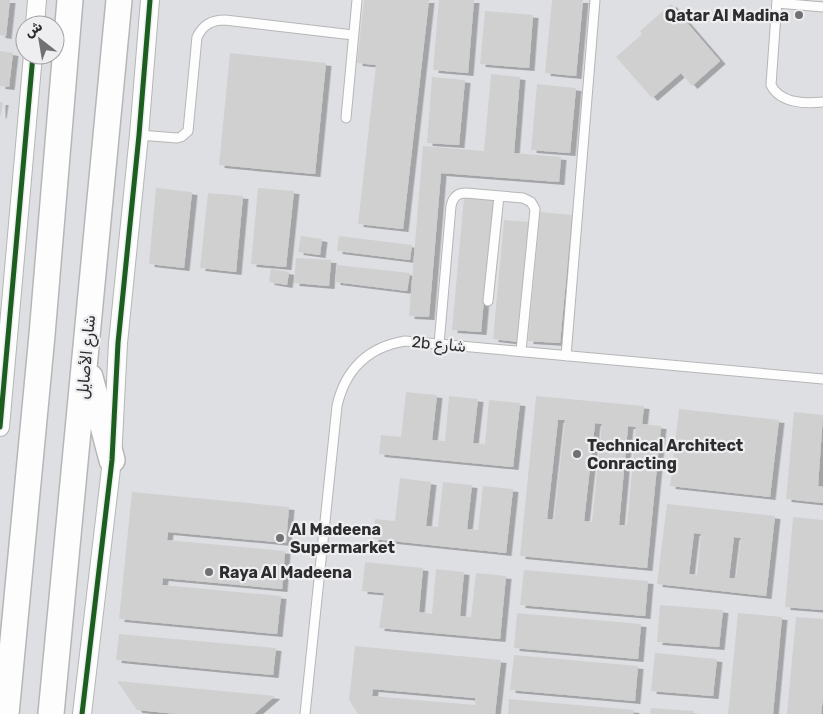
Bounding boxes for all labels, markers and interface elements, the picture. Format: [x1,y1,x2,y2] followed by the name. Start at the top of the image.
[665,6,789,25] place label: Qatar Al Madina
[793,9,805,21] marker: Qatar Al Madina
[15,15,65,65] north arrow
[22,17,46,41] text: ش
[73,314,101,400] street label: شارع الأصايل
[411,332,467,358] street label: 2b شارع
[587,436,744,473] place label: Technical Architect Conracting
[571,448,583,460] marker: Technical Architect Conracting
[290,520,396,557] place label: Al Madeena Supermarket
[274,532,286,544] marker: Al Madeena Supermarket
[219,563,352,582] place label: Raya Al Madeena
[203,566,215,578] marker: Raya Al Madeena

